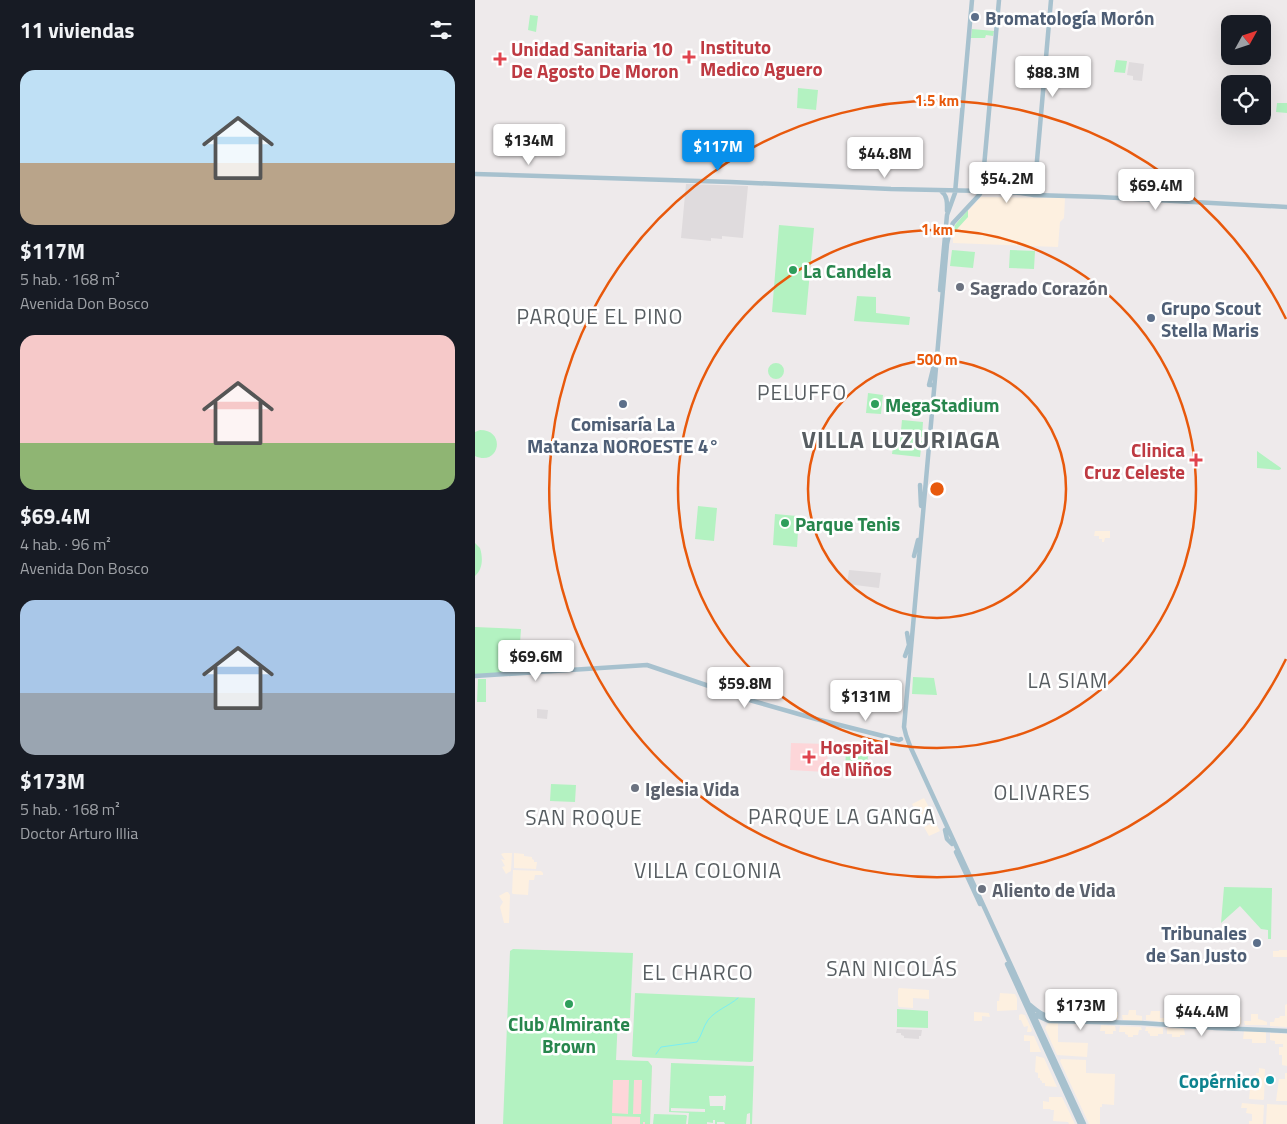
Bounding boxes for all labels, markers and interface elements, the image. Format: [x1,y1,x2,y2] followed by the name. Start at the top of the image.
[985,3,1155,32] place label: Bromatología Morón
[969,11,981,23] marker: Bromatología Morón
[20,14,134,46] text: 11 viviendas
[1221,15,1271,65] north arrow
[1221,15,1271,125] map controls
[427,16,455,44] icon: filters
[700,32,823,83] place label: Instituto Medico Aguero
[511,34,679,85] place label: Unidad Sanitaria 10 De Agosto De Moron
[682,50,696,64] marker: Instituto Medico Aguero
[493,52,507,66] marker: Unidad Sanitaria 10 De Agosto De Moron
[1012,56,1094,98] pin: $88.3M
[1026,60,1080,84] text: $88.3M
[1221,75,1271,125] button: locate
[915,89,959,112] text: 1.5 km
[193,103,283,193] icon: home
[494,124,564,166] pin: $134M
[504,128,554,152] text: $134M
[683,130,753,172] pin: $117M
[693,134,743,158] text: $117M
[844,136,926,179] pin: $44.8M
[858,141,912,165] text: $44.8M
[966,162,1048,204] pin: $54.2M
[980,166,1034,190] text: $54.2M
[1115,168,1197,211] pin: $69.4M
[1129,173,1183,197] text: $69.4M
[921,218,953,241] text: 1 km
[20,235,85,267] text: $117M
[803,256,892,285] place label: La Candela
[787,264,799,276] marker: La Candela
[20,267,120,291] text: 5 hab. · 168 m²
[970,273,1108,302] place label: Sagrado Corazón
[954,281,966,293] marker: Sagrado Corazón
[20,291,149,315] text: Avenida Don Bosco
[1161,293,1261,344] place label: Grupo Scout Stella Maris
[517,300,683,332] district label: PARQUE EL PINO
[1145,312,1157,324] marker: Grupo Scout Stella Maris
[916,348,958,371] text: 500 m
[193,368,283,458] icon: home
[757,376,847,408] district label: PELUFFO
[885,390,999,419] place label: MegaStadium
[617,398,629,410] marker: Comisaría La Matanza NOROESTE 4°
[869,398,881,410] marker: MegaStadium
[527,409,719,460] place label: Comisaría La Matanza NOROESTE 4°
[801,421,1001,457] district label: VILLA LUZURIAGA
[1084,435,1185,486] place label: Clinica Cruz Celeste
[1189,453,1203,467] marker: Clinica Cruz Celeste
[928,480,946,498] centre of rings
[20,500,90,532] text: $69.4M
[795,509,900,538] place label: Parque Tenis
[779,517,791,529] marker: Parque Tenis
[20,532,111,556] text: 4 hab. · 96 m²
[20,556,149,580] text: Avenida Don Bosco
[193,633,283,723] icon: home
[495,640,577,682] pin: $69.6M
[509,644,563,668] text: $69.6M
[1028,664,1108,696] district label: LA SIAM
[704,666,786,709] pin: $59.8M
[718,671,772,695] text: $59.8M
[831,680,901,722] pin: $131M
[841,684,891,708] text: $131M
[820,732,892,783] place label: Hospital de Niños
[802,750,816,764] marker: Hospital de Niños
[20,765,85,797] text: $173M
[645,774,740,803] place label: Iglesia Vida
[993,776,1091,808] district label: OLIVARES
[629,782,641,794] marker: Iglesia Vida
[20,797,120,821] text: 5 hab. · 168 m²
[748,800,936,832] district label: PARQUE LA GANGA
[525,801,643,833] district label: SAN ROQUE
[20,821,138,845] text: Doctor Arturo Illia
[634,854,782,886] district label: VILLA COLONIA
[992,875,1116,904] place label: Aliento de Vida
[976,883,988,895] marker: Aliento de Vida
[1146,918,1247,969] place label: Tribunales de San Justo
[1251,937,1263,949] marker: Tribunales de San Justo
[826,952,958,984] district label: SAN NICOLÁS
[642,956,754,988] district label: EL CHARCO
[1046,988,1116,1031] pin: $173M
[1056,993,1106,1017] text: $173M
[1161,994,1243,1037] pin: $44.4M
[563,998,575,1010] marker: Club Almirante Brown
[1175,999,1229,1023] text: $44.4M
[508,1009,630,1060] place label: Club Almirante Brown
[1179,1066,1260,1095] place label: Copérnico
[1264,1074,1276,1086] marker: Copérnico

